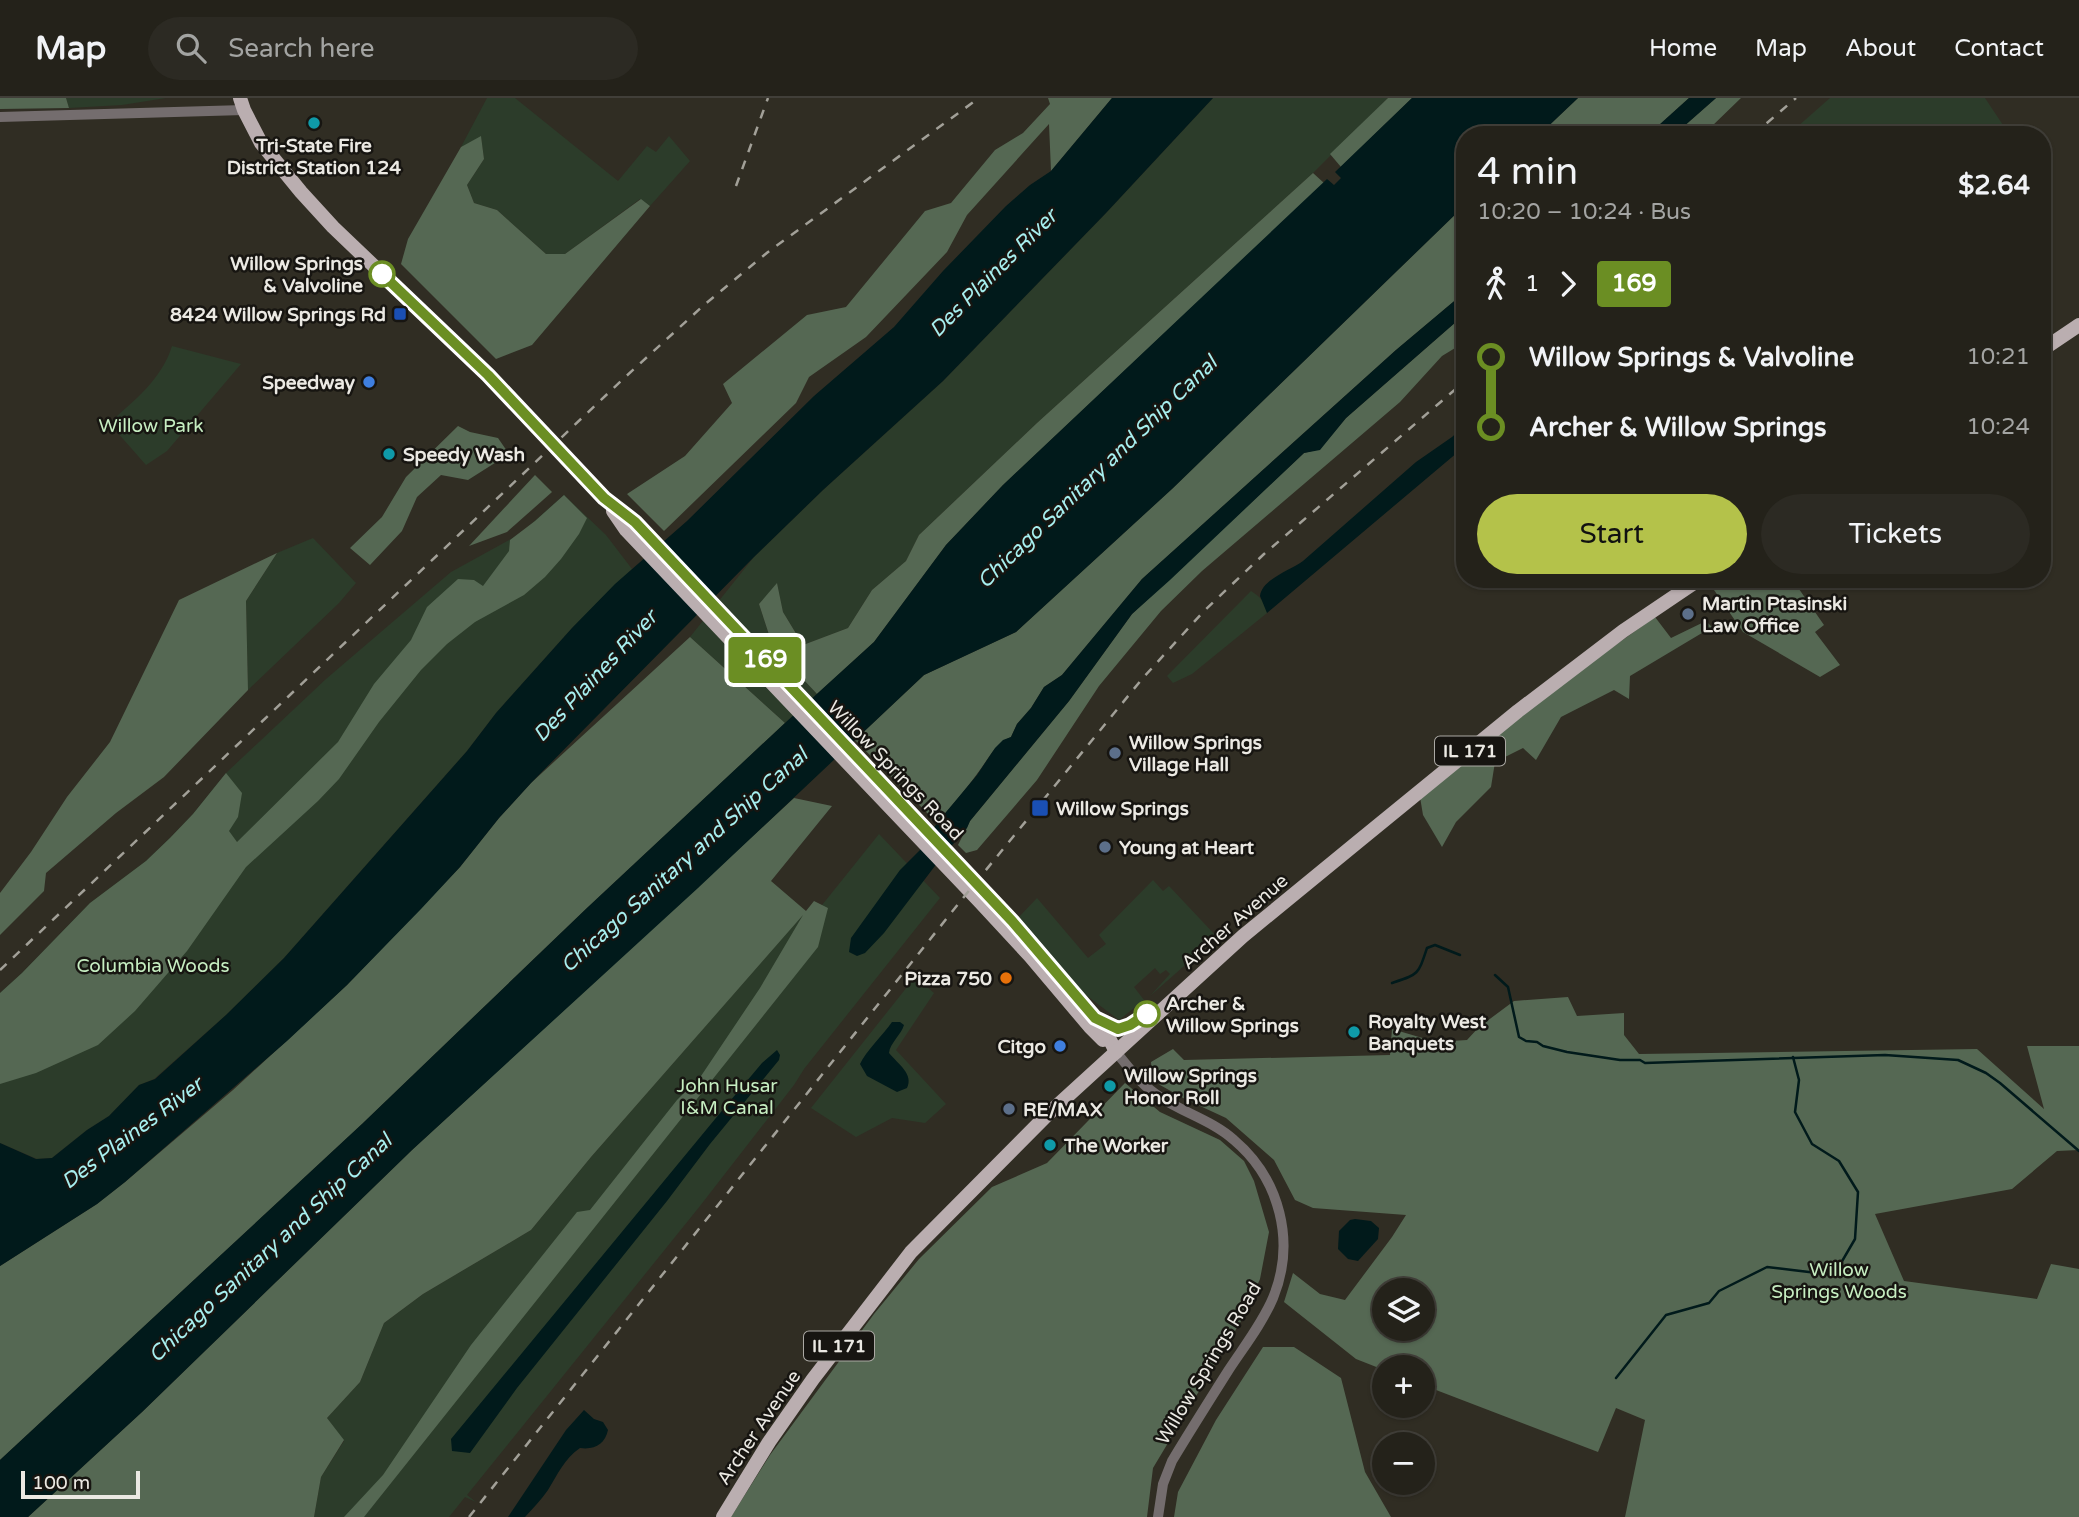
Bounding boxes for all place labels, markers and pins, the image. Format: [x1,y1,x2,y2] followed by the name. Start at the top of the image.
[306,115,322,131] marker: Tri-State Fire District Station 124
[227,135,401,179] place label: Tri-State Fire District Station 124
[230,253,363,297] place label: Willow Springs & Valvoline
[369,261,395,287] marker: Willow Springs & Valvoline
[170,304,386,327] place label: 8424 Willow Springs Rd
[392,306,408,322] marker: 8424 Willow Springs Rd
[262,372,356,395] place label: Speedway
[361,374,377,390] marker: Speedway
[403,444,525,467] place label: Speedy Wash
[381,446,397,462] marker: Speedy Wash
[1702,593,1847,637] place label: Martin Ptasinski Law Office
[1680,606,1696,622] marker: Martin Ptasinski Law Office
[1129,732,1262,777] place label: Willow Springs Village Hall
[1107,745,1123,761] marker: Willow Springs Village Hall
[1030,798,1050,818] marker: Willow Springs
[1056,798,1189,821] place label: Willow Springs
[1119,837,1255,860] place label: Young at Heart
[1097,839,1113,855] marker: Young at Heart
[904,968,992,990] place label: Pizza 750
[998,970,1014,986] marker: Pizza 750
[1166,993,1299,1038] place label: Archer & Willow Springs
[1134,1001,1160,1027] marker: Archer & Willow Springs
[1368,1011,1487,1056] place label: Royalty West Banquets
[1346,1024,1362,1040] marker: Royalty West Banquets
[997,1036,1046,1059] place label: Citgo
[1052,1038,1068,1054] marker: Citgo
[1124,1065,1257,1109] place label: Willow Springs Honor Roll
[1102,1078,1118,1094] marker: Willow Springs Honor Roll
[1023,1099,1103,1121] place label: RE/MAX
[1001,1101,1017,1117] marker: RE/MAX
[1063,1135,1169,1157] place label: The Worker
[1042,1137,1058,1153] marker: The Worker

